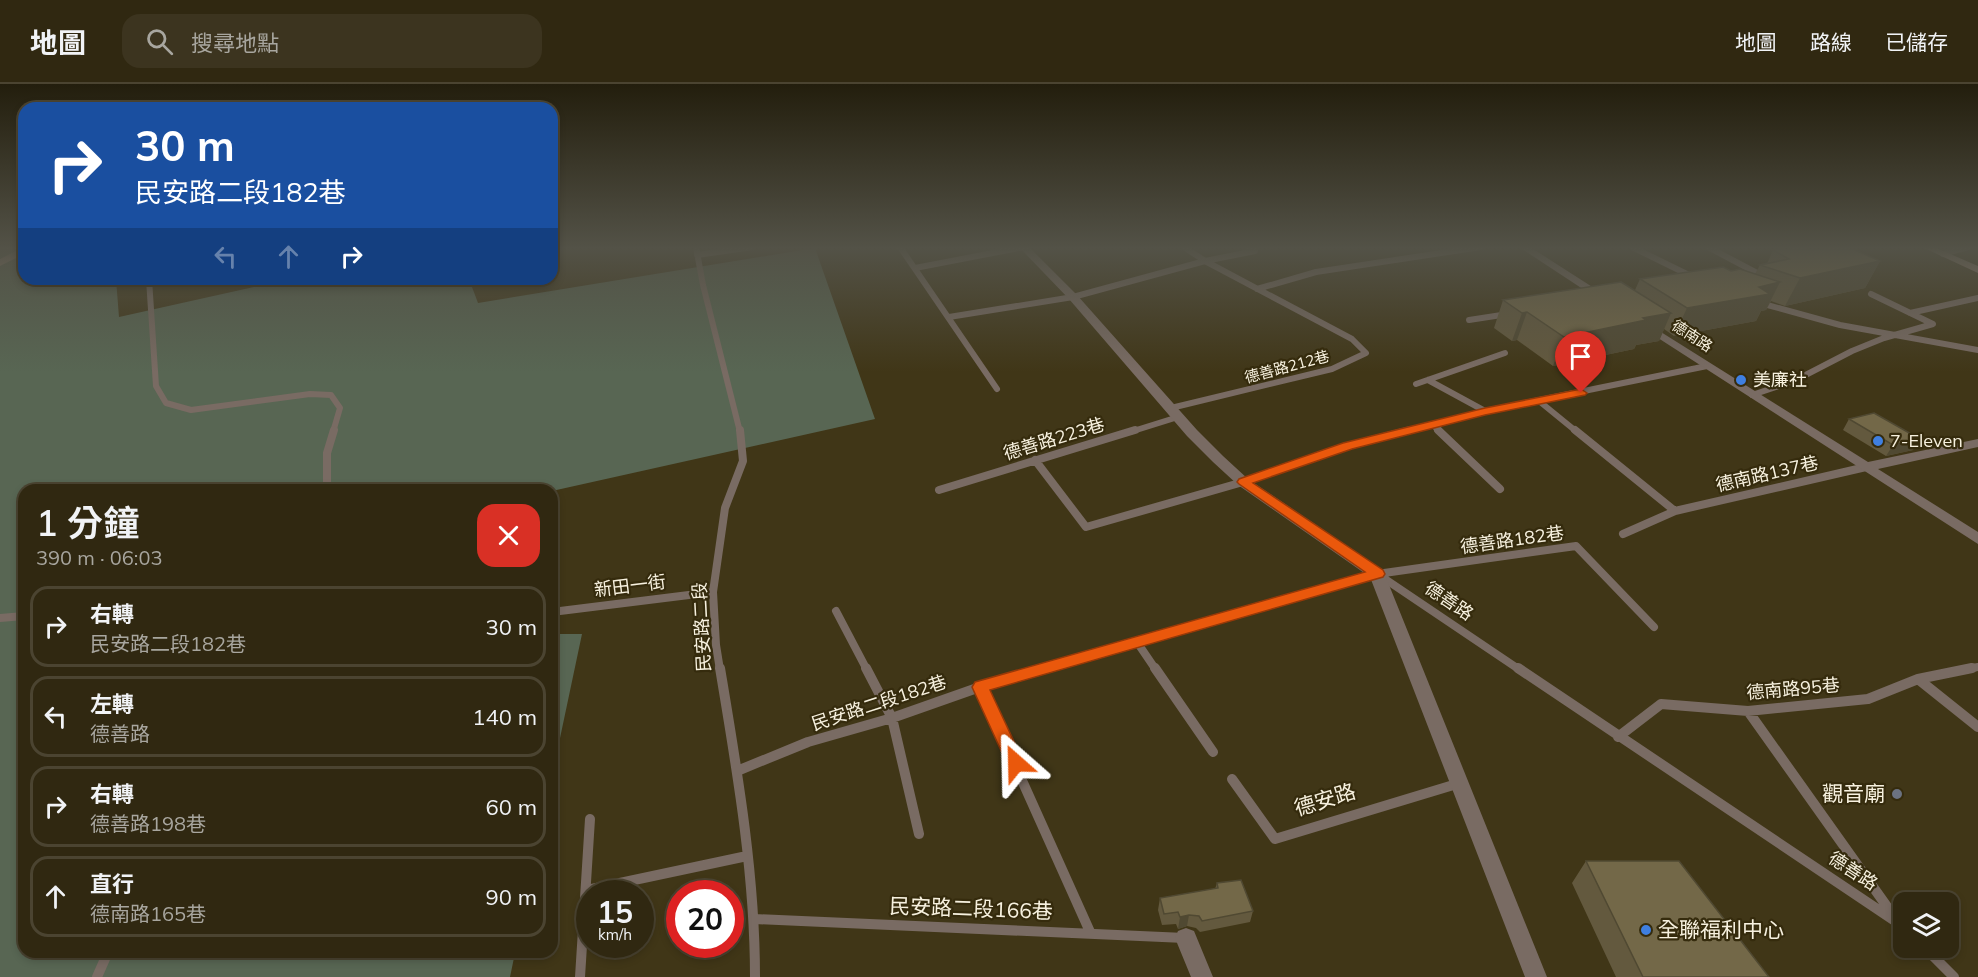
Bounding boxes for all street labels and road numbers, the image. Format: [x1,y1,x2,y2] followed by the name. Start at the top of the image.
[1668,315,1716,356] street label: 德南路
[1242,346,1331,387] street label: 德善路212巷
[1001,412,1107,465] street label: 德善路223巷
[1713,451,1820,496] street label: 德南路137巷
[1459,521,1565,558] street label: 德善路182巷
[593,570,667,601] street label: 新田一街
[1420,576,1478,625] street label: 德善路
[688,581,715,673] street label: 民安路二段
[809,670,949,735] street label: 民安路二段182巷
[1745,673,1841,704] street label: 德南路95巷
[1291,777,1359,821] street label: 德安路
[1824,846,1882,895] street label: 德善路
[889,892,1053,924] street label: 民安路二段166巷

